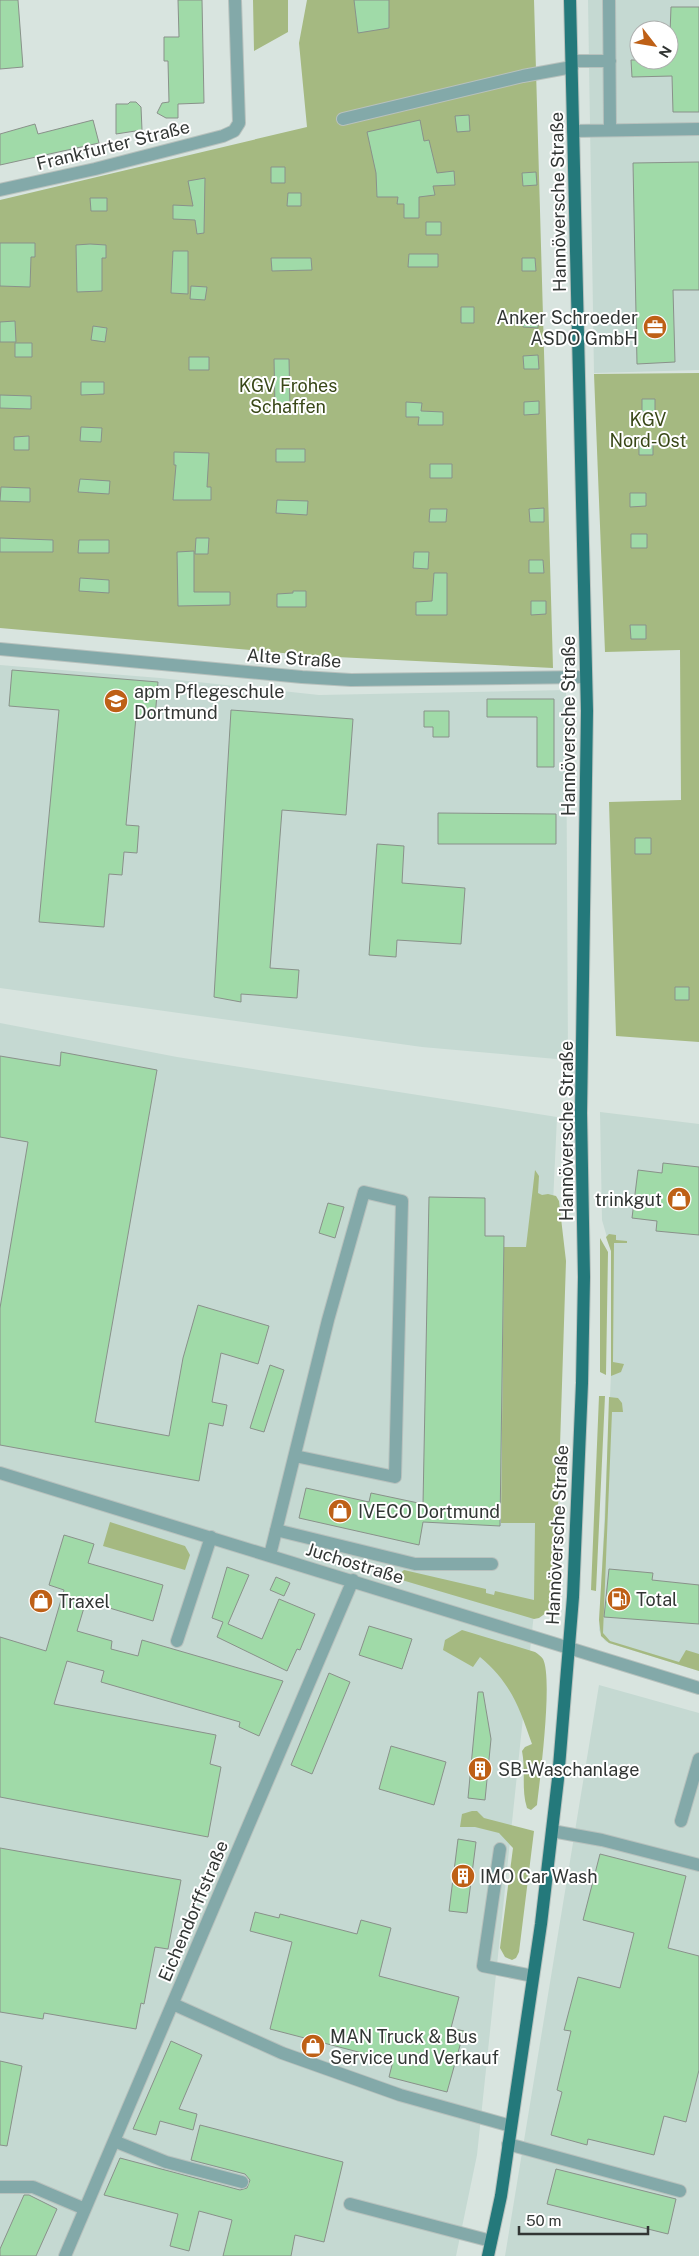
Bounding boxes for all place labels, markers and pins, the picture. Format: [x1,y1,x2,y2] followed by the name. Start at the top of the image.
[496,307,638,349] place label: Anker Schroeder ASDO GmbH
[642,314,668,340] office icon: Anker Schroeder ASDO GmbH
[134,681,284,723] place label: apm Pflegeschule Dortmund
[103,688,129,714] school or university icon: apm Pflegeschule Dortmund
[666,1186,692,1212] shop icon: trinkgut
[595,1189,662,1210] place label: trinkgut
[327,1498,353,1524] shop icon: IVECO Dortmund
[358,1501,500,1522] place label: IVECO Dortmund
[606,1586,632,1612] fuel station icon: Total
[28,1588,54,1614] shop icon: Traxel
[636,1589,678,1610] place label: Total
[58,1591,110,1612] place label: Traxel
[467,1756,493,1782] building icon: SB-Waschanlage
[498,1759,639,1780] place label: SB-Waschanlage
[450,1863,476,1889] building icon: IMO Car Wash
[480,1866,598,1887] place label: IMO Car Wash
[330,2026,499,2068] place label: MAN Truck & Bus Service und Verkauf
[300,2033,326,2059] shop icon: MAN Truck & Bus Service und Verkauf

